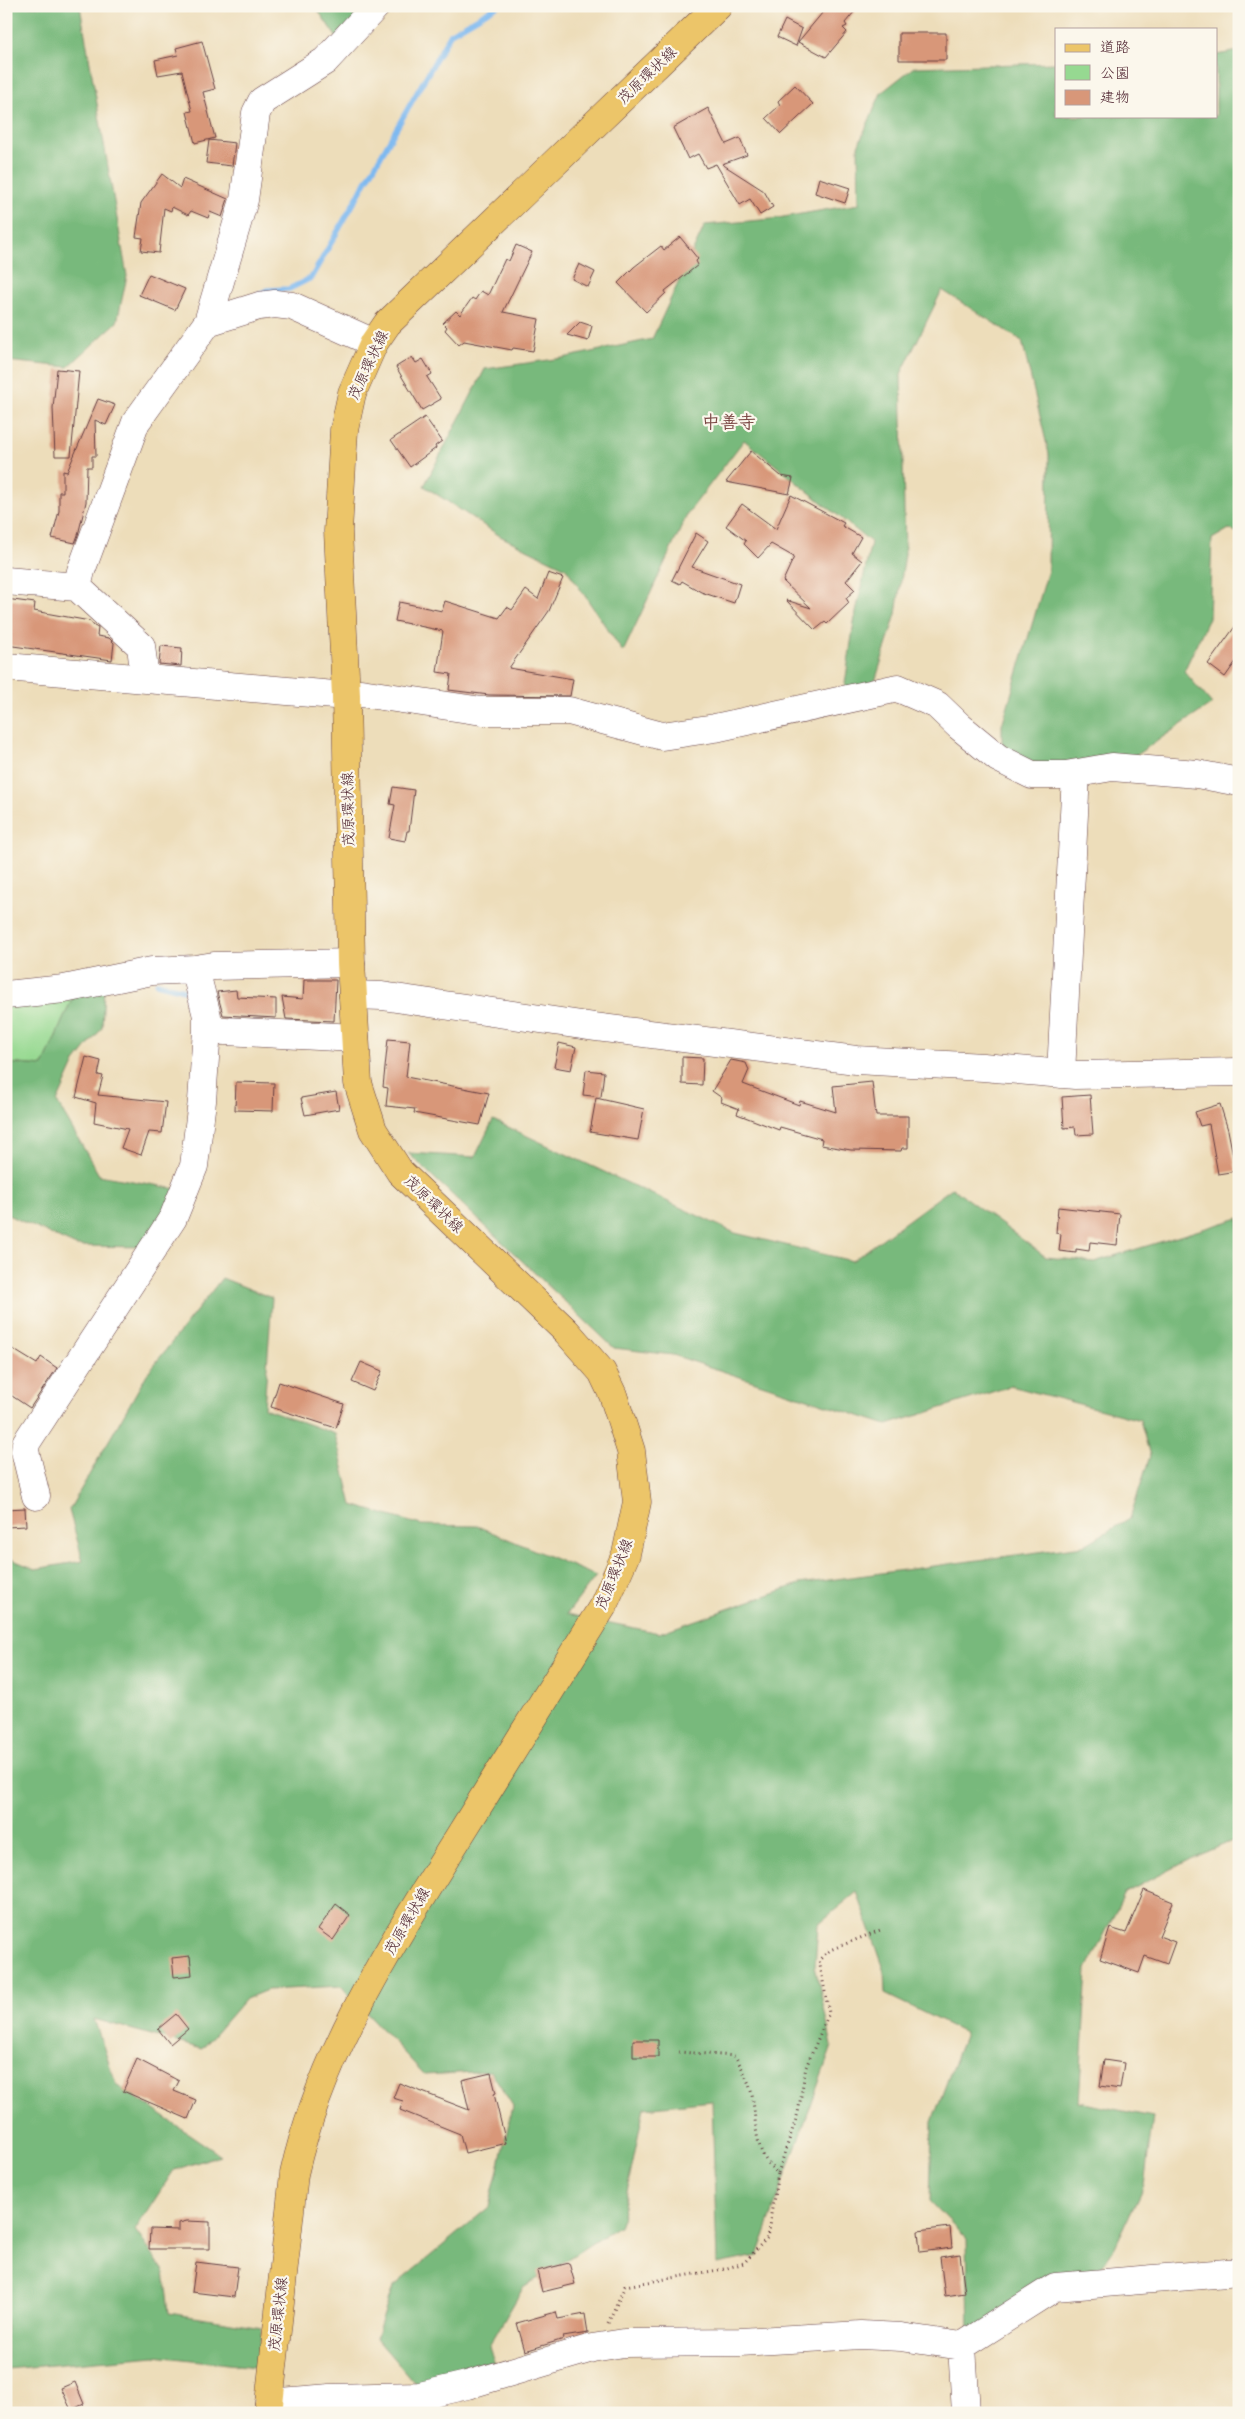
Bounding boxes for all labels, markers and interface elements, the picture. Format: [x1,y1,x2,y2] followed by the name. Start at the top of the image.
[1055,28,1218,118] legend
[1100,36,1130,57] text: 道路
[612,41,681,108] street label: 茂原環状線
[1100,62,1130,83] text: 公園
[1100,86,1130,107] text: 建物
[342,326,393,403] street label: 茂原環状線
[702,409,756,434] district label: 中善寺
[336,771,359,847] street label: 茂原環状線
[400,1170,469,1237] street label: 茂原環状線
[590,1535,637,1613] street label: 茂原環状線
[379,1883,434,1958] street label: 茂原環状線
[263,2276,292,2352] street label: 茂原環状線

